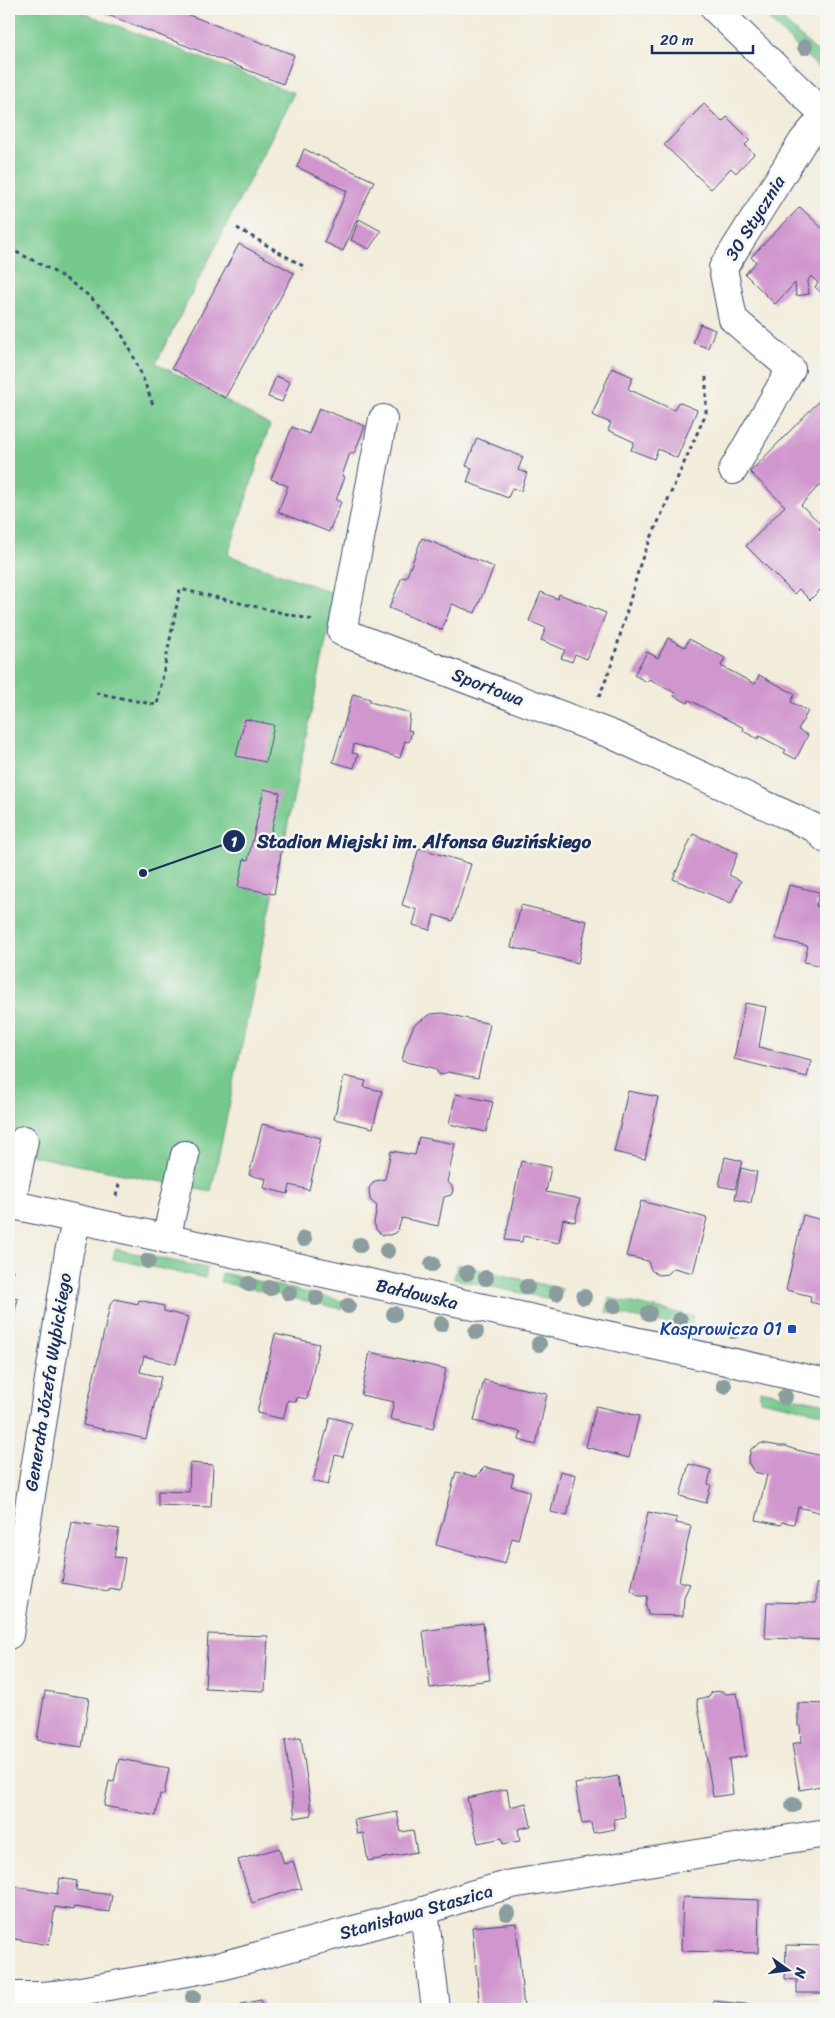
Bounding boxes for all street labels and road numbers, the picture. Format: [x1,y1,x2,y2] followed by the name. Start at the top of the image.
[716,168,794,267] street label: 30 Stycznia
[447,659,529,715] street label: Sportowa
[373,1269,461,1319] street label: Bałdowska
[15,1270,81,1494] street label: Generała Józefa Wybickiego
[335,1875,497,1949] street label: Stanisława Staszica

